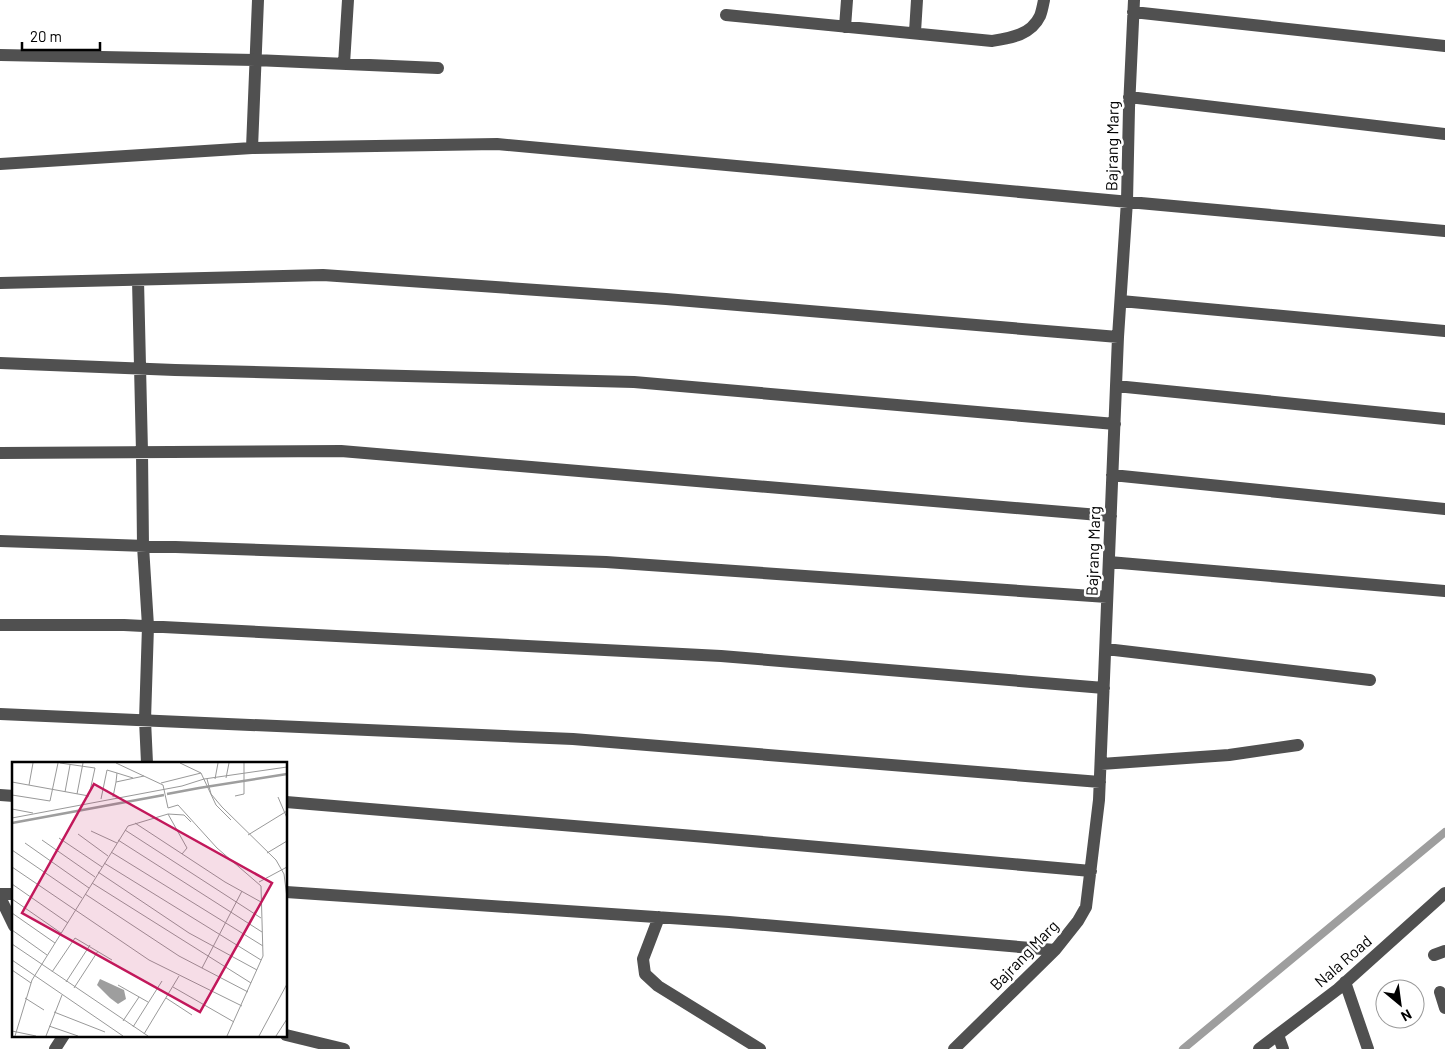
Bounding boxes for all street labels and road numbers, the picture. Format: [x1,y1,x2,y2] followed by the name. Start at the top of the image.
[1101,101,1122,191] street label: Bajrang Marg
[1081,506,1104,596] street label: Bajrang Marg
[985,916,1062,994] street label: Bajrang Marg
[1310,931,1375,991] street label: Nala Road

